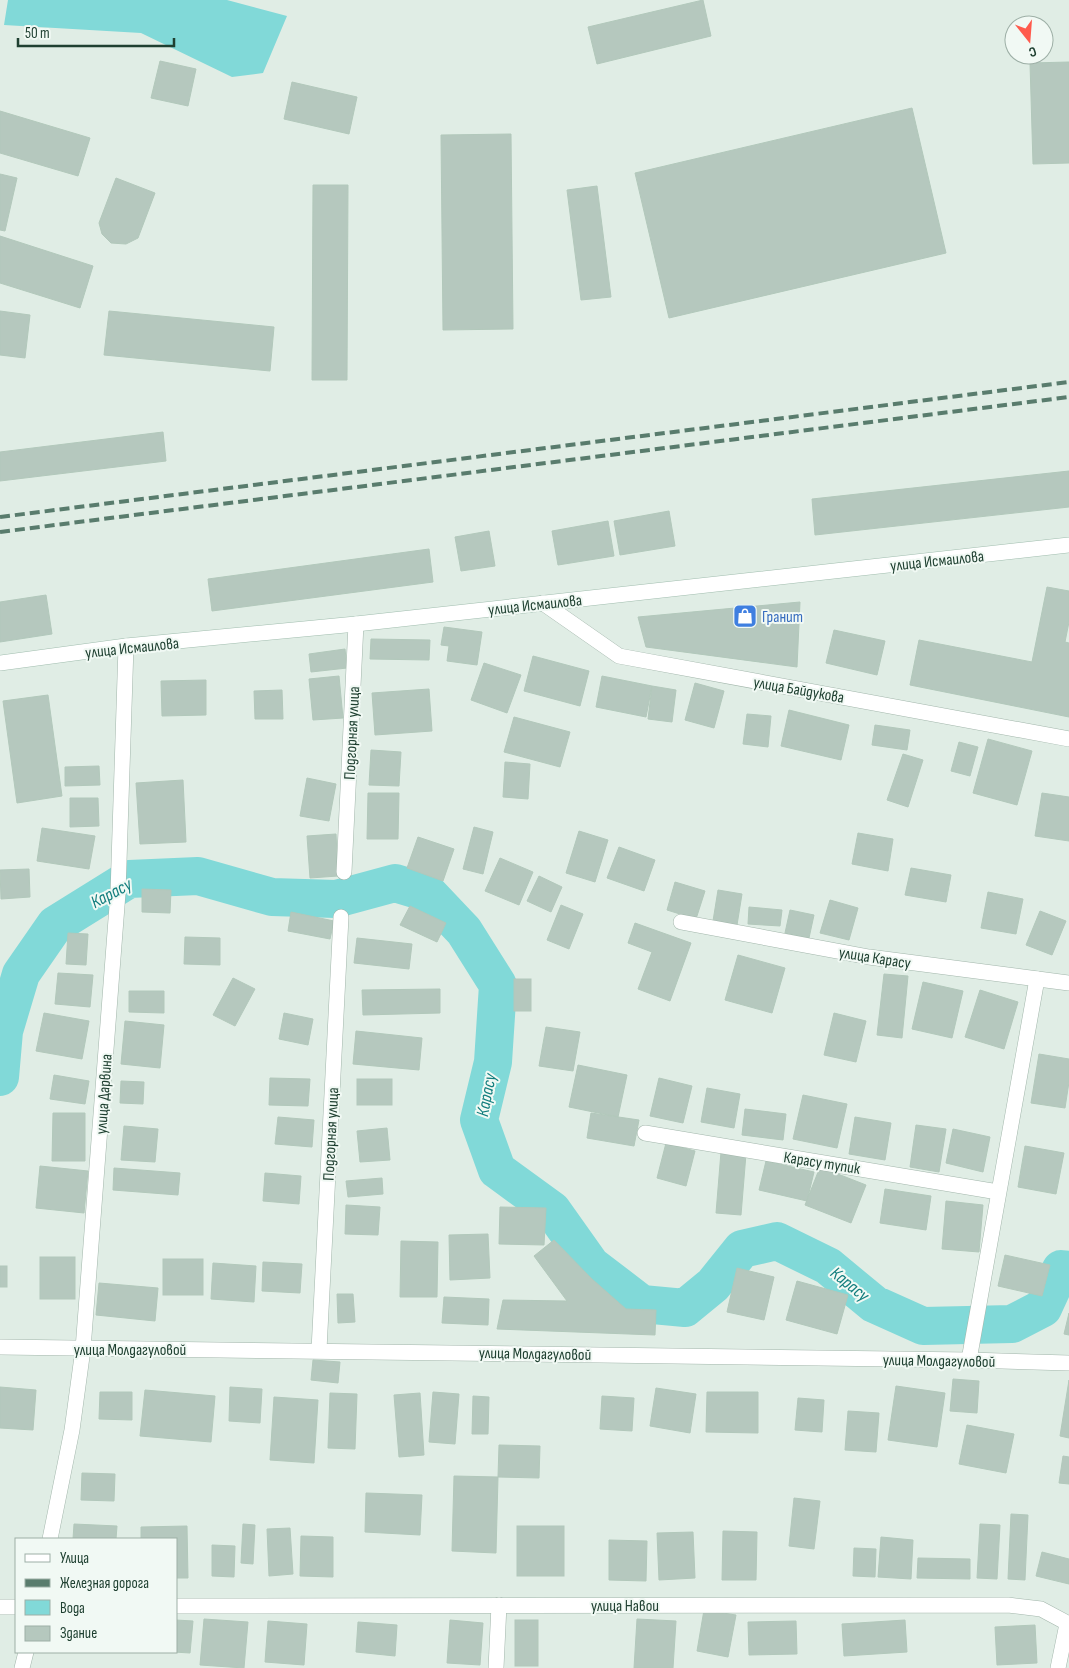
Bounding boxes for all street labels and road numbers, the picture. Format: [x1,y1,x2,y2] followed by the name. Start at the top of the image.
[889,547,985,576] street label: улица Исмаилова
[487,591,583,620] street label: улица Исмаилова
[84,634,180,663] street label: улица Исмаилова
[752,673,846,708] street label: улица Байдукова
[341,686,364,780] street label: Подгорная улица
[838,943,912,974] street label: улица Карасу
[92,1053,117,1135] street label: улица Дарвина
[320,1087,343,1181] street label: Подгорная улица
[782,1148,862,1179] street label: Карасу тупик
[74,1341,186,1360] street label: улица Молдагуловой
[479,1344,591,1365] street label: улица Молдагуловой
[883,1351,995,1372] street label: улица Молдагуловой
[591,1597,659,1616] street label: улица Навои

